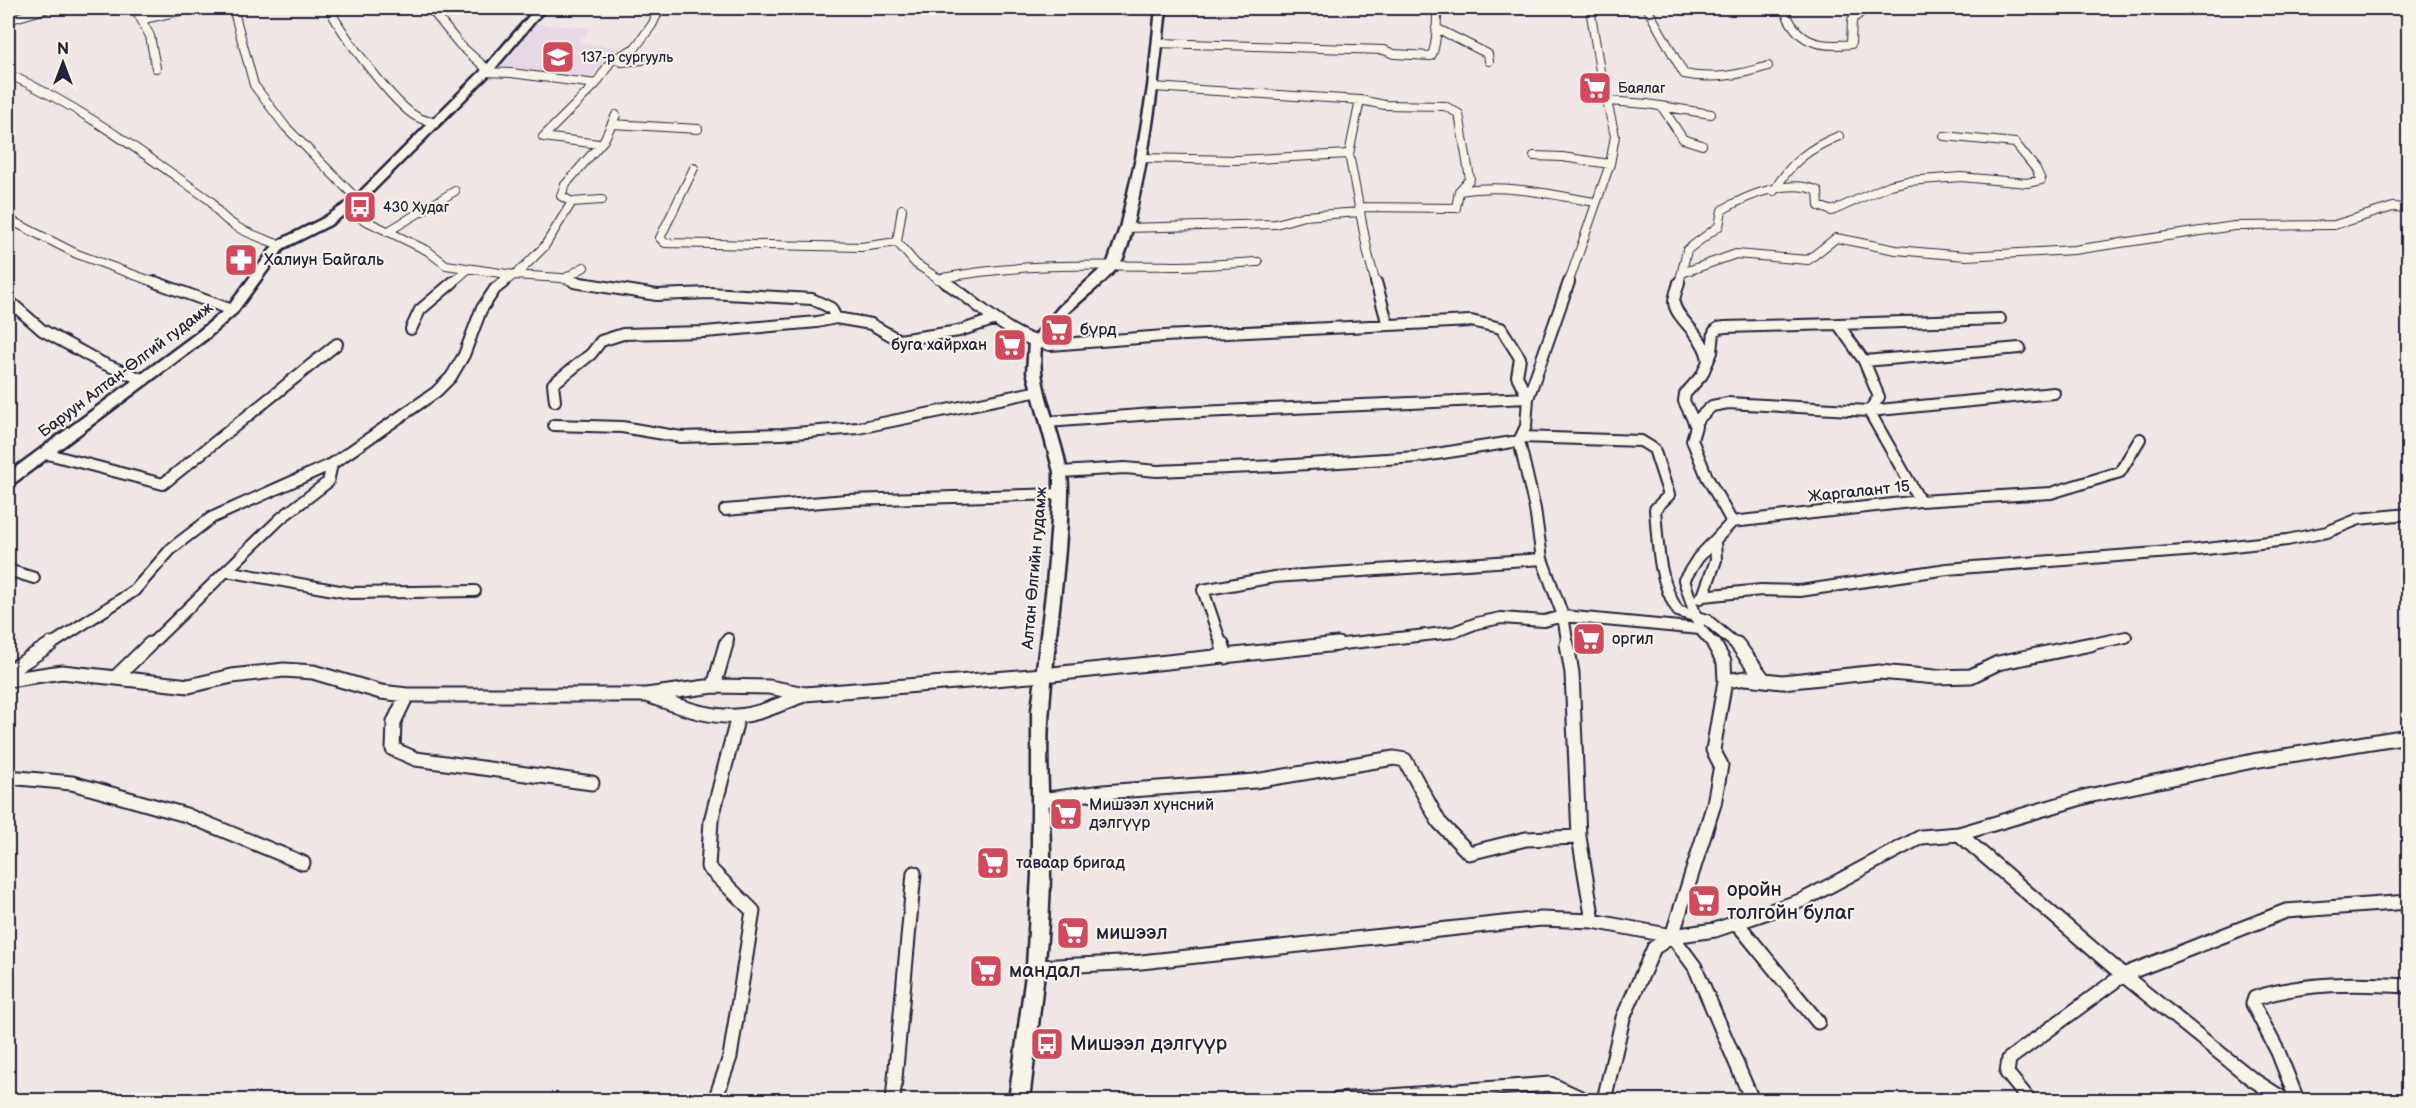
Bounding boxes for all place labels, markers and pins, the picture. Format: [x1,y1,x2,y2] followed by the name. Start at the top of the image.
[540,39,576,75] school or university icon: 137-р сургууль
[581,49,673,66] place label: 137-р сургууль
[1577,70,1613,106] supermarket icon: Баялаг
[1618,80,1666,97] place label: Баялаг
[342,189,378,225] bus stop icon: 430 Худаг
[383,199,450,216] place label: 430 Худаг
[223,242,259,278] pharmacy icon: Халиун Байгаль
[264,251,384,270] place label: Халиун Байгаль
[1039,312,1075,348] supermarket icon: бүрд
[1080,321,1117,340] place label: бүрд
[992,327,1028,363] supermarket icon: буга хайрхан
[891,336,987,355] place label: буга хайрхан
[1571,621,1607,657] supermarket icon: оргил
[1612,630,1654,649] place label: оргил
[1048,796,1084,832] supermarket icon: Мишээл хүнсний дэлгүүр
[1089,796,1214,833] place label: Мишээл хүнсний дэлгүүр
[975,845,1011,881] supermarket icon: таваар бригад
[1016,854,1125,873] place label: таваар бригад
[1727,878,1855,925] place label: оройн толгойн булаг
[1686,883,1722,919] supermarket icon: оройн толгойн булаг
[1055,915,1091,951] supermarket icon: мишээл
[1096,921,1168,945] place label: мишээл
[968,953,1004,989] supermarket icon: мандал
[1009,959,1081,983] place label: мандал
[1029,1026,1065,1062] bus stop icon: Мишээл дэлгүүр
[1070,1032,1228,1056] place label: Мишээл дэлгүүр

